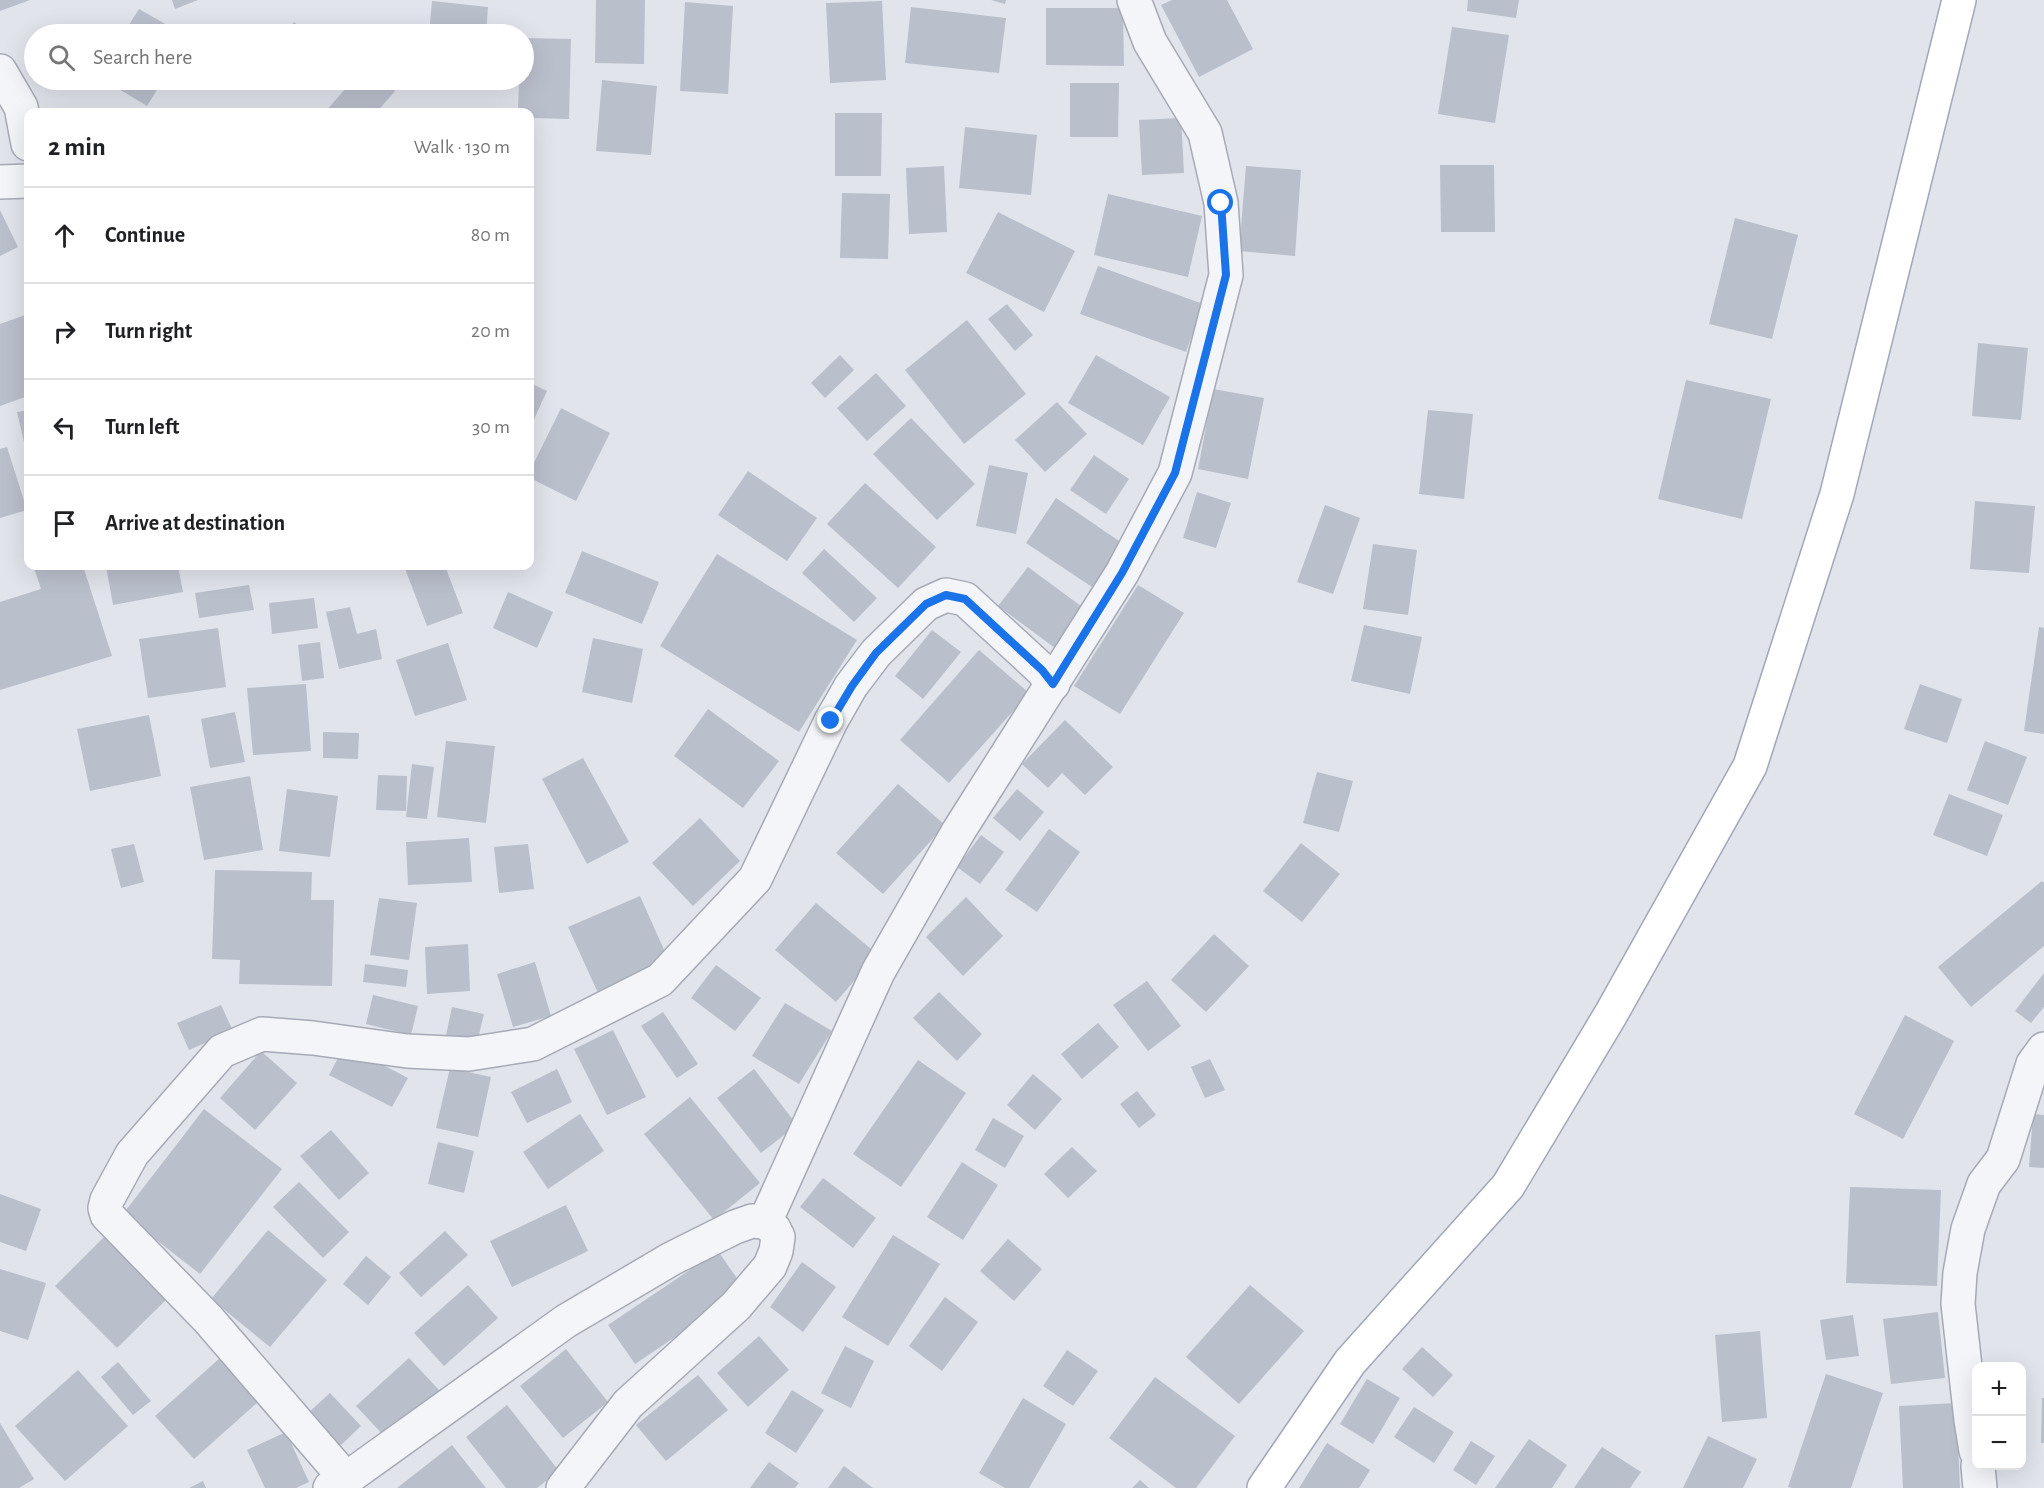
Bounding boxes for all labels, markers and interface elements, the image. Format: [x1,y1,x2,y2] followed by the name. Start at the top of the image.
[24,24,534,90] search box
[45,41,78,74] icon: search
[93,46,192,68] text: Search here
[48,134,106,160] text: 2 min
[414,137,510,157] text: Walk · 130 m
[1207,189,1233,215] route start
[48,219,81,252] icon: ahead
[105,224,185,246] text: Continue
[471,225,510,245] text: 80 m
[48,315,81,348] icon: right
[105,320,192,342] text: Turn right
[471,321,510,341] text: 20 m
[48,411,81,444] icon: left
[105,416,179,438] text: Turn left
[472,417,510,437] text: 30 m
[48,507,81,540] icon: arrive
[105,512,285,534] text: Arrive at destination
[817,707,843,733] route end
[1972,1362,2026,1470] map controls
[1972,1362,2026,1416] button: +
[1972,1416,2026,1470] button: −

